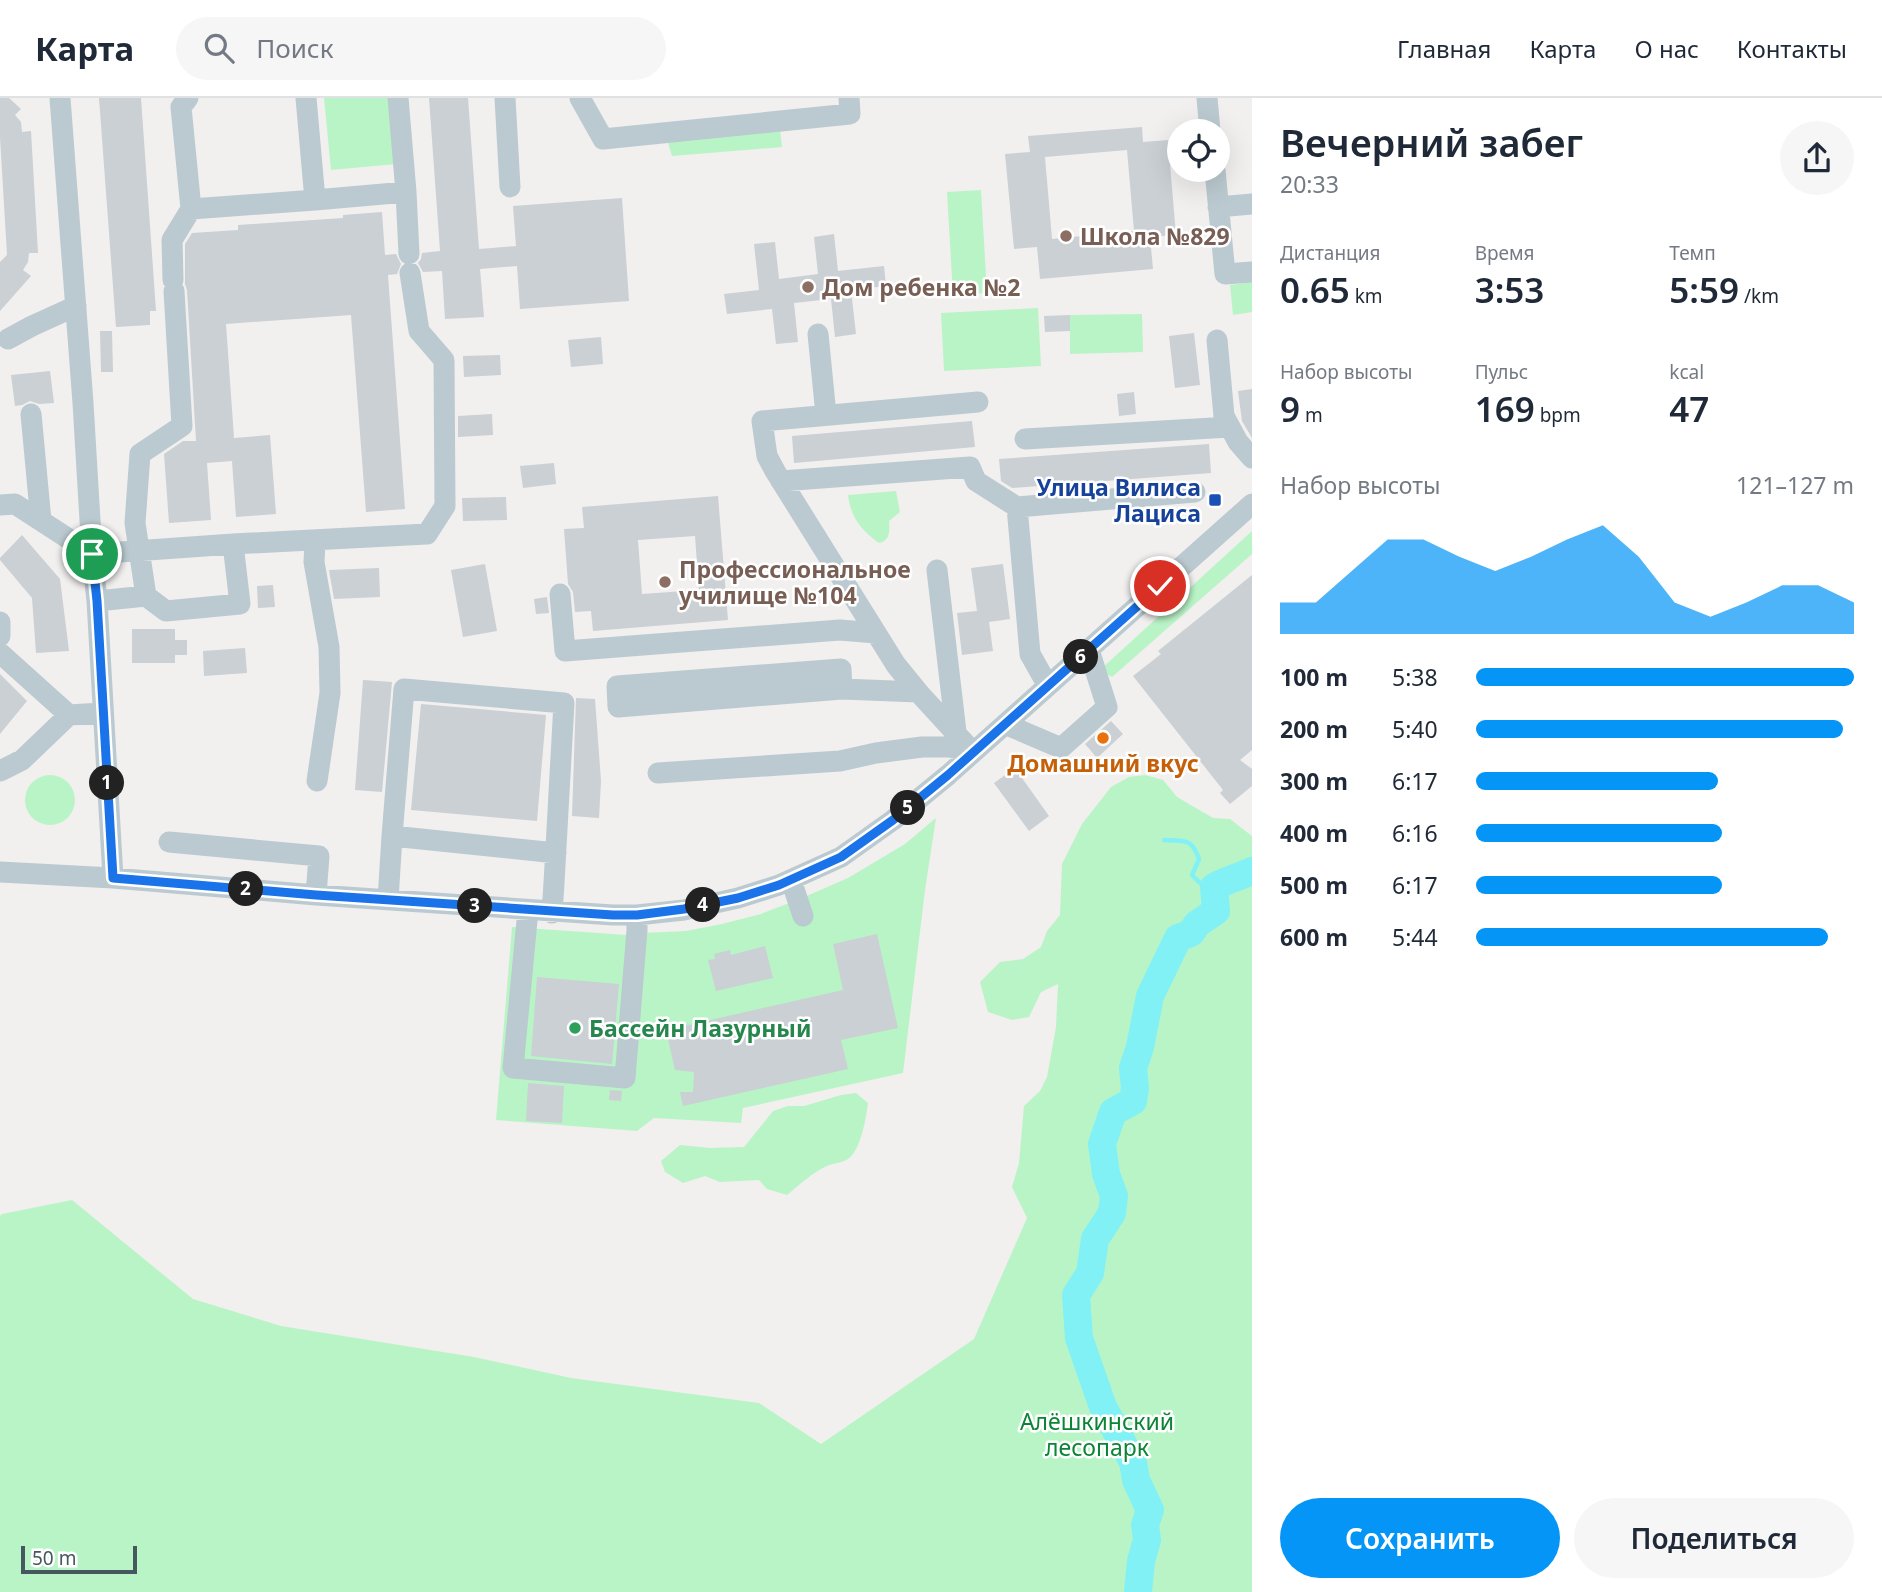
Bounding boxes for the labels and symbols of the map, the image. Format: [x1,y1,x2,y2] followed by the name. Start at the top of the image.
[1080,220,1230,252] place label: Школа №829
[1058,228,1074,244] marker: Школа №829
[822,271,1020,303] place label: Дом ребенка №2
[800,279,816,295] marker: Дом ребенка №2
[1037,471,1201,529] place label: Улица Вилиса Лациса
[1207,492,1223,508] marker: Улица Вилиса Лациса
[62,524,122,584] pin
[678,553,911,611] place label: Профессиональное училище №104
[1130,556,1190,616] pin
[657,574,673,590] marker: Профессиональное училище №104
[1064,640,1098,674] pin: 6
[1095,730,1111,746] marker: Домашний вкус
[1007,747,1199,779] place label: Домашний вкус
[90,766,124,800] pin: 1
[890,790,926,826] pin: 5
[229,872,264,906] pin: 2
[458,888,492,924] pin: 3
[686,888,720,922] pin: 4
[589,1012,811,1044] place label: Бассейн Лазурный
[567,1020,583,1036] marker: Бассейн Лазурный
[1020,1405,1174,1463] park label: Алёшкинский лесопарк
[21,1543,136,1575] scale bar

